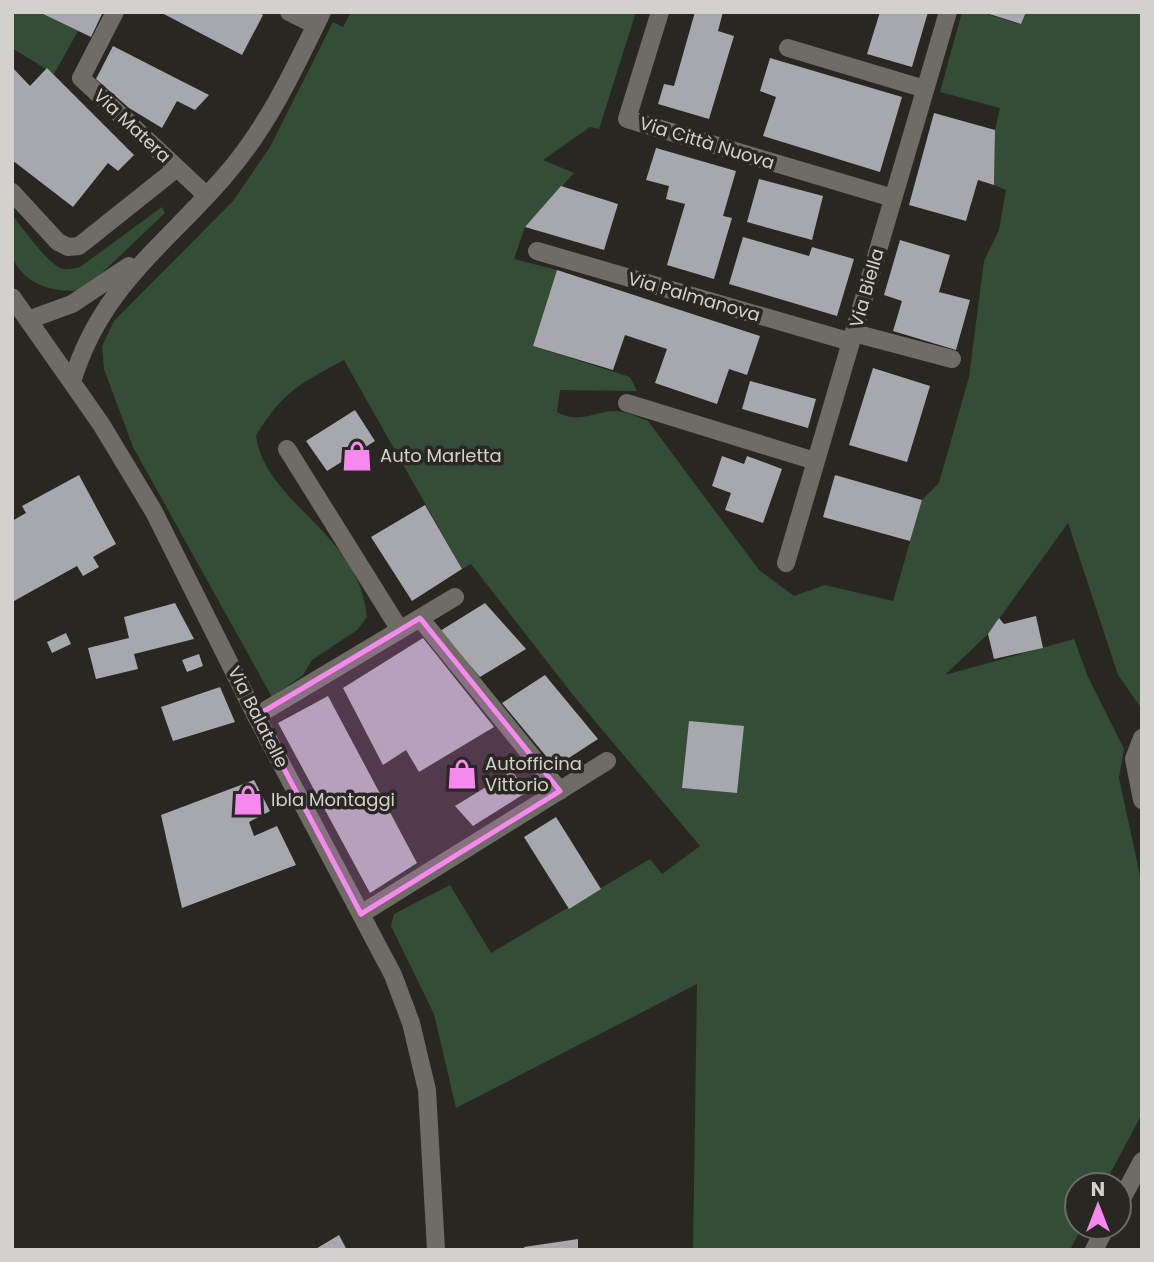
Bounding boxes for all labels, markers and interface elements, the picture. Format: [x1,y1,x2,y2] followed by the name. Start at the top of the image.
[88,83,177,168] street label: Via Matera
[637,110,778,175] street label: Via Città Nuova
[843,245,890,330] street label: Via Biella
[625,266,763,327] street label: Via Palmanova
[340,439,374,473] shop icon: Auto Marletta
[380,443,502,468] place label: Auto Marletta
[222,662,295,772] street label: Via Balatelle
[485,751,582,797] place label: Autofficina Vittorio
[445,757,479,791] shop icon: Autofficina Vittorio
[231,783,265,817] shop icon: Ibla Montaggi
[271,787,395,812] place label: Ibla Montaggi
[1063,1171,1133,1241] north arrow
[1091,1176,1105,1203] text: N

